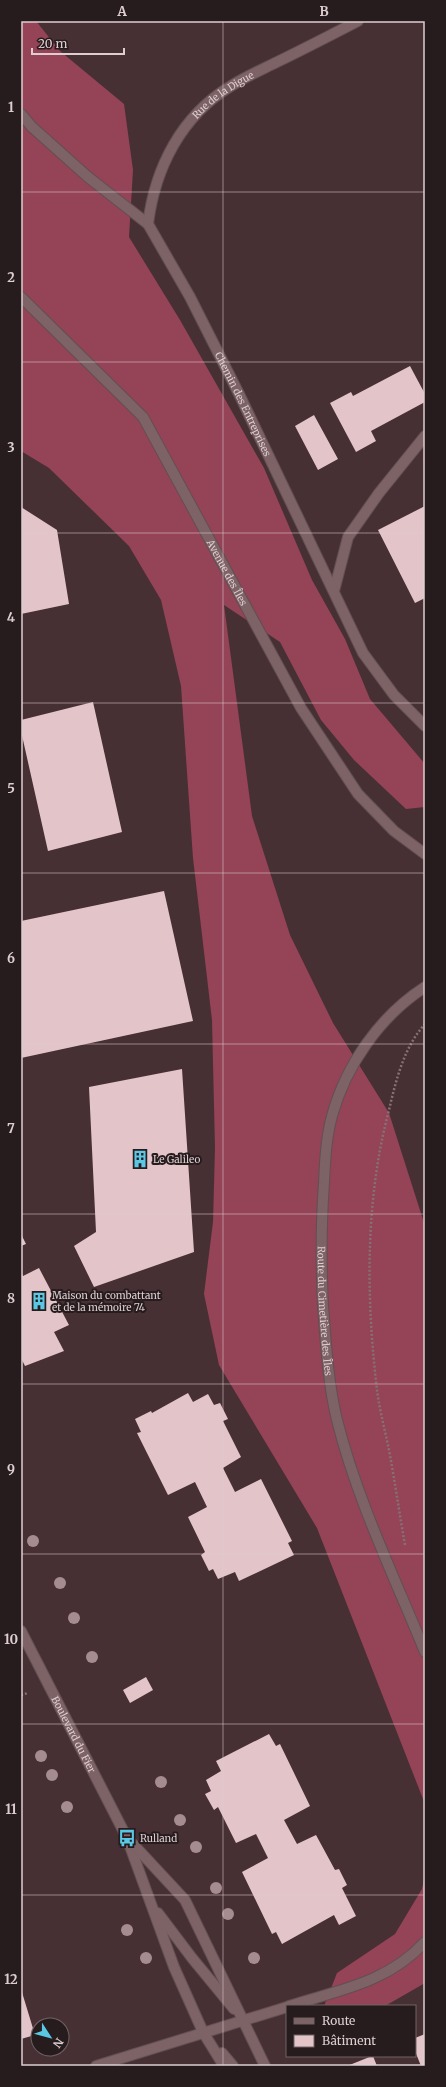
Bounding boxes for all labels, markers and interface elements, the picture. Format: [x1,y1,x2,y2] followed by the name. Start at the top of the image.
[116,3,127,20] text: A
[319,3,329,20] text: B
[32,30,124,56] scale bar
[38,36,67,51] text: 20 m
[189,68,256,121] street label: Rue de la Digue
[8,99,14,116] text: 1
[7,269,15,286] text: 2
[212,350,274,458] street label: Chemin des Entreprises
[7,439,15,456] text: 3
[204,536,251,608] street label: Avenue des Îles
[7,609,16,626] text: 4
[7,780,15,797] text: 5
[7,950,15,967] text: 6
[7,1120,15,1137] text: 7
[130,1149,150,1169] building icon: Le Galileo
[153,1153,200,1166] place label: Le Galileo
[315,1246,336,1376] street label: Route du Cimetière des Îles
[52,1289,161,1314] place label: Maison du combattant et de la mémoire 74
[7,1290,15,1307] text: 8
[29,1291,49,1311] building icon: Maison du combattant et de la mémoire 74
[7,1461,15,1478] text: 9
[4,1631,18,1648] text: 10
[49,1694,99,1775] street label: Boulevard du Fier
[5,1801,17,1818] text: 11
[117,1828,137,1848] bus stop icon: Rulland
[140,1832,177,1845] place label: Rulland
[4,1971,18,1988] text: 12
[286,2005,416,2057] legend
[322,2013,355,2028] text: Route
[30,2017,70,2057] north arrow
[322,2033,376,2048] text: Bâtiment
[50,2035,66,2051] text: N

